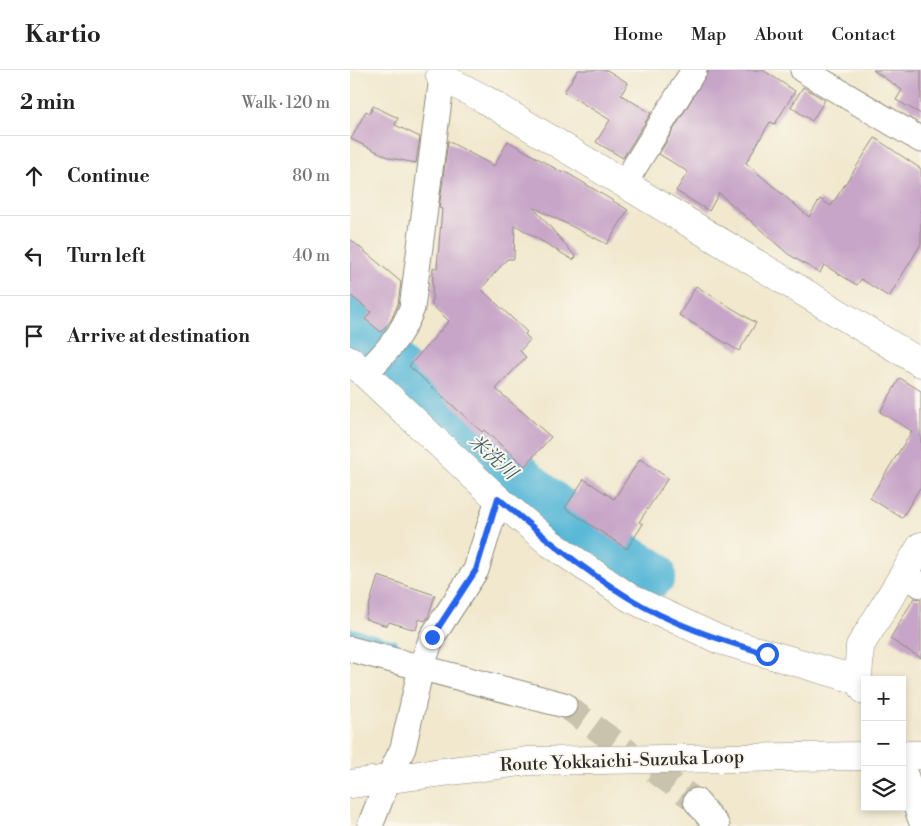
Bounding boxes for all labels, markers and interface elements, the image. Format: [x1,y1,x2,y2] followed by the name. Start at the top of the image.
[25,20,101,50] text: Kartio
[614,23,663,46] text: Home
[691,23,727,46] text: Map
[755,23,804,46] text: About
[832,23,896,46] text: Contact
[20,90,75,116] text: 2 min
[242,93,330,113] text: Walk · 120 m
[20,162,48,190] icon: ahead
[67,164,150,188] text: Continue
[292,166,330,186] text: 80 m
[20,242,48,270] icon: left
[67,244,146,268] text: Turn left
[293,246,330,266] text: 40 m
[20,322,48,350] icon: arrive
[67,324,250,348] text: Arrive at destination
[464,429,524,486] water label: 米洗川
[421,626,444,649] route end
[756,643,779,666] route start
[861,676,906,811] map controls
[861,676,906,721] button: +
[861,721,906,766] button: −
[499,745,745,777] street label: Route Yokkaichi-Suzuka Loop
[861,766,906,811] button: layers

